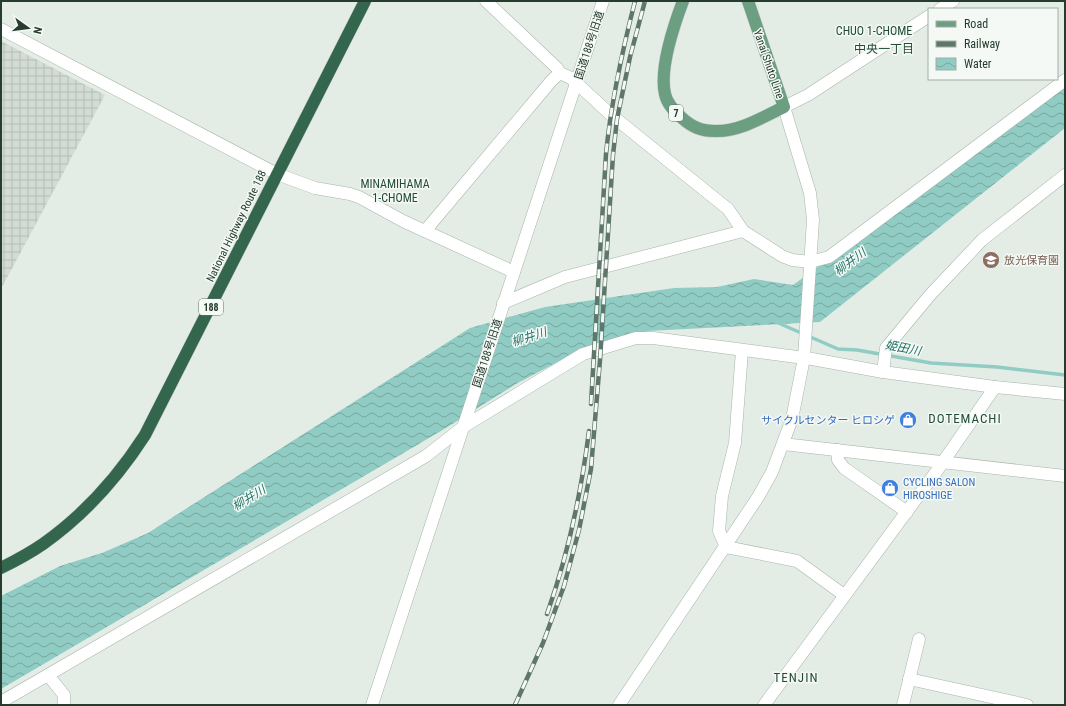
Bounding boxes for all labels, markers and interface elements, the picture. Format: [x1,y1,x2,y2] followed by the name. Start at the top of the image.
[8,8,48,48] north arrow
[928,8,1058,80] legend
[572,9,607,81] street label: 国道188号旧道
[964,17,988,31] text: Road
[836,24,912,38] district label: CHUO 1-CHOME
[30,25,44,35] text: N
[751,28,786,100] street label: Yanai Shuto Line
[964,37,1000,51] text: Railway
[854,42,914,56] district label: 中央一丁目
[964,57,992,71] text: Water
[669,105,683,121] road number: 7
[204,168,269,284] street label: National Highway Route 188
[360,177,430,205] district label: MINAMIHAMA 1-CHOME
[831,244,870,278] water label: 柳井川
[981,250,1001,270] school or university icon: 放光保育園
[1004,254,1059,267] place label: 放光保育園
[199,299,223,315] road number: 188
[470,317,505,389] street label: 国道188号旧道
[510,324,550,349] water label: 柳井川
[884,338,924,359] water label: 姫田川
[898,410,918,430] shop icon: サイクルセンター ヒロシゲ
[928,411,1002,426] district label: DOTEMACHI
[761,414,895,427] place label: サイクルセンター ヒロシゲ
[903,476,975,502] place label: CYCLING SALON HIROSHIGE
[880,478,900,498] shop icon: CYCLING SALON HIROSHIGE
[230,481,270,513] water label: 柳井川
[774,670,818,685] district label: TENJIN

